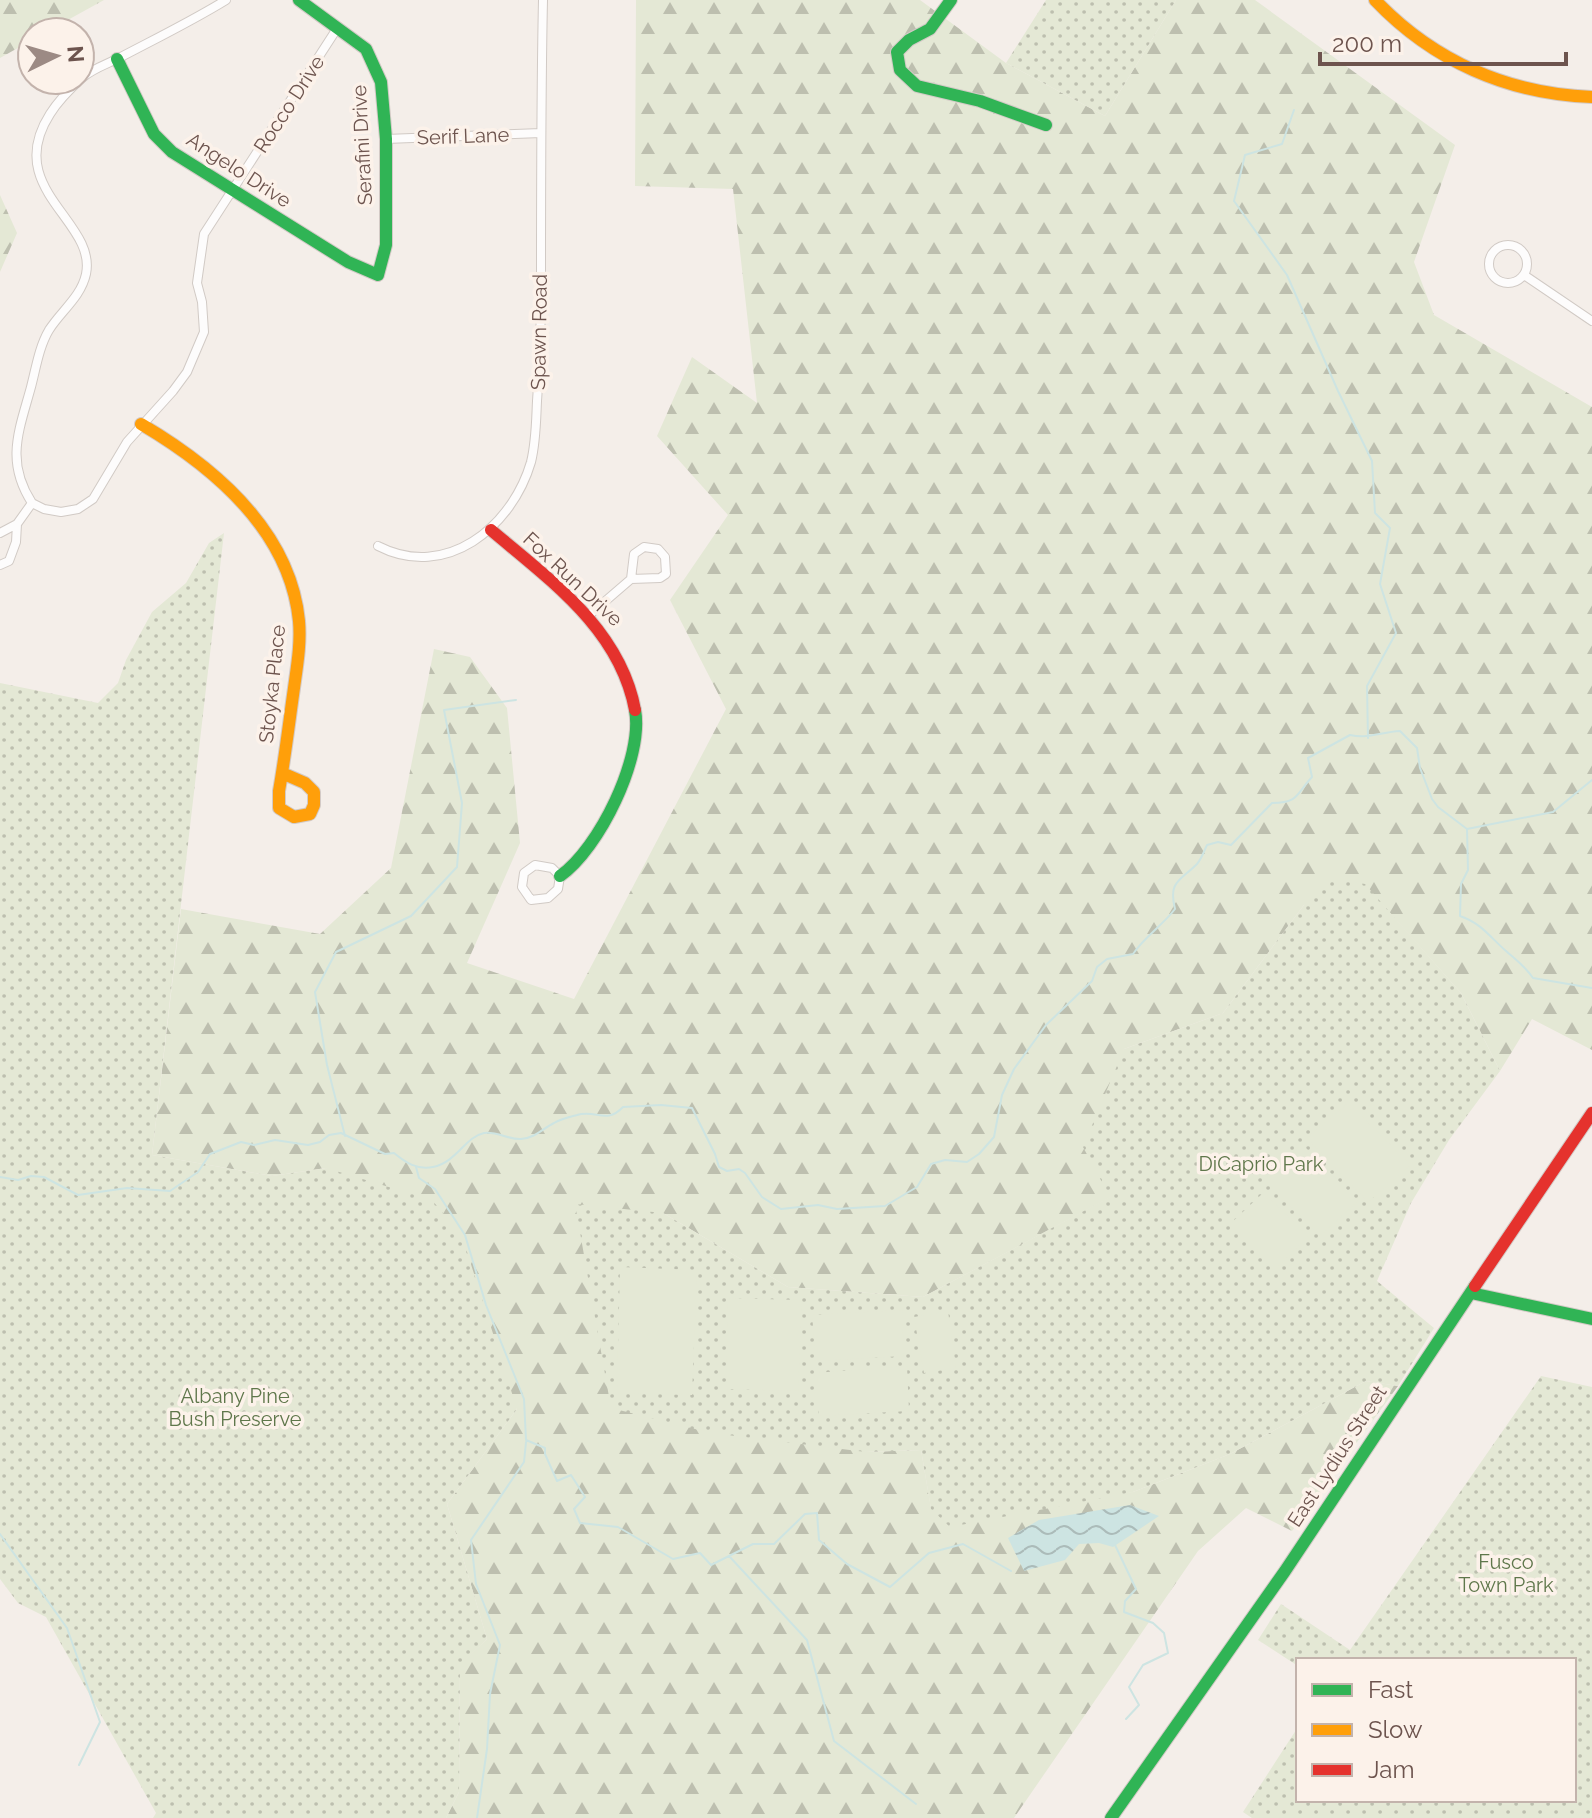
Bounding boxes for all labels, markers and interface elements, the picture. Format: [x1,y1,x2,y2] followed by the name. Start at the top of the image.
[16,16,96,96] north arrow
[1320,16,1566,66] scale bar
[1332,29,1402,58] text: 200 m
[62,45,90,64] text: N
[249,51,329,157] street label: Rocco Drive
[347,84,377,206] street label: Serafini Drive
[416,122,510,150] street label: Serif Lane
[182,127,296,213] street label: Angelo Drive
[526,274,552,390] street label: Spawn Road
[518,527,628,631] street label: Fox Run Drive
[254,623,290,744] street label: Stoyka Place
[1199,1152,1324,1176] park label: DiCaprio Park
[1282,1380,1392,1531] street label: East Lydius Street
[169,1384,302,1431] park label: Albany Pine Bush Preserve
[1458,1550,1554,1597] park label: Fusco Town Park
[1296,1658,1576,1802] legend
[1368,1675,1413,1704] text: Fast
[1368,1715,1423,1744] text: Slow
[1368,1755,1414,1784] text: Jam

